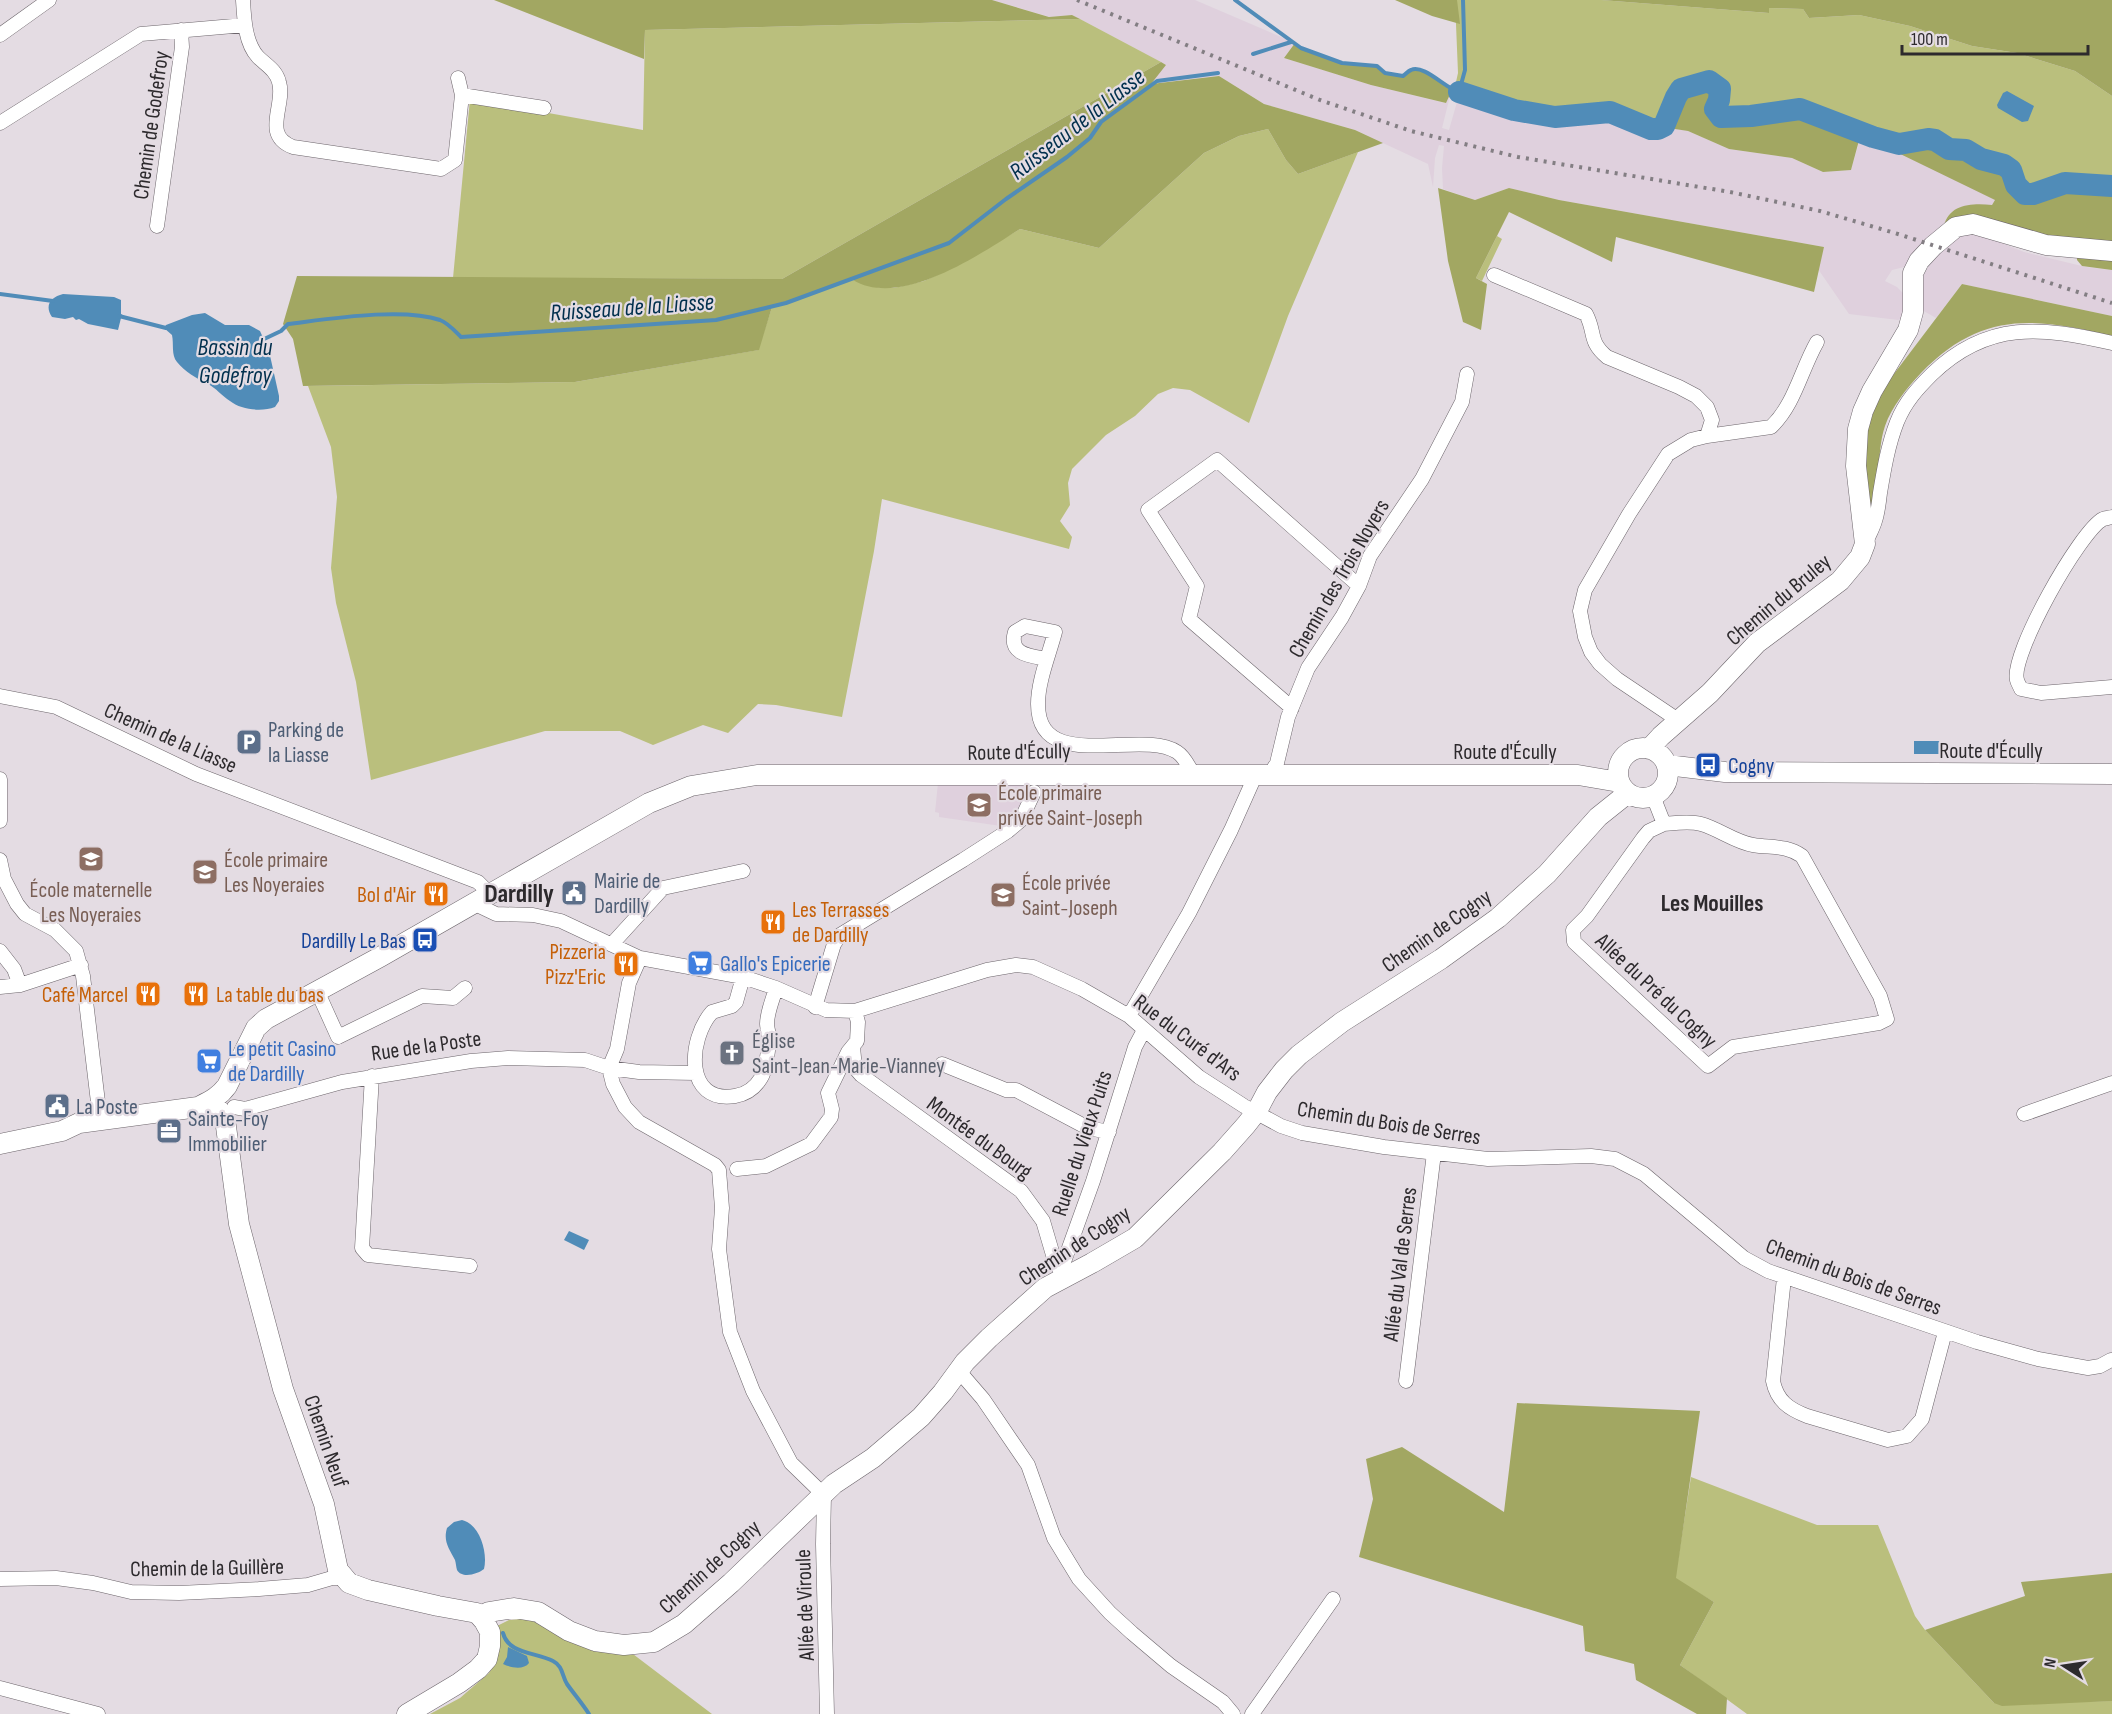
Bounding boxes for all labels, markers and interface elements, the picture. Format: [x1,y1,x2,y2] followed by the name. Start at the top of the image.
[1902,18,2088,56] scale bar
[1911,29,1948,50] text: 100 m
[128,49,175,201] street label: Chemin de Godefroy
[1004,62,1151,186] water label: Ruisseau de la Liasse
[549,287,715,328] water label: Ruisseau de la Liasse
[198,333,273,390] water label: Bassin du Godefroy
[1283,495,1396,663] street label: Chemin des Trois Noyers
[1721,548,1837,652] street label: Chemin du Bruley
[100,697,241,780] street label: Chemin de la Liasse
[268,717,344,769] place label: Parking de la Liasse
[234,727,264,757] parking icon: Parking de la Liasse
[967,738,1071,767] street label: Route d'Écully
[1939,738,2043,765] street label: Route d'Écully
[1453,739,1557,766] street label: Route d'Écully
[1693,750,1723,780] bus stop icon: Cogny
[1728,753,1775,780] place label: Cogny
[998,780,1143,832] place label: École primaire privée Saint-Joseph
[964,790,994,820] school or university icon: École primaire privée Saint-Joseph
[76,844,106,874] school or university icon: École maternelle Les Noyeraies
[224,847,328,899] place label: École primaire Les Noyeraies
[190,857,220,887] school or university icon: École primaire Les Noyeraies
[594,868,660,920] place label: Mairie de Dardilly
[1022,870,1118,922] place label: École privée Saint-Joseph
[30,877,152,929] place label: École maternelle Les Noyeraies
[559,878,589,908] public building icon: Mairie de Dardilly
[421,879,451,909] restaurant icon: Bol d'Air
[484,879,554,910] district label: Dardilly
[988,880,1018,910] school or university icon: École privée Saint-Joseph
[357,882,416,909] place label: Bol d'Air
[1377,883,1497,979] street label: Chemin de Cogny
[1661,889,1763,918] district label: Les Mouilles
[792,897,890,949] place label: Les Terrasses de Dardilly
[758,907,788,937] restaurant icon: Les Terrasses de Dardilly
[410,925,440,955] bus stop icon: Dardilly Le Bas
[1589,927,1723,1055] street label: Allée du Pré du Cogny
[301,928,406,955] place label: Dardilly Le Bas
[545,939,606,991] place label: Pizzeria Pizz'Eric
[685,948,715,978] supermarket icon: Gallo's Epicerie
[611,949,641,979] restaurant icon: Pizzeria Pizz'Eric
[720,951,831,978] place label: Gallo's Epicerie
[133,979,163,1009] restaurant icon: Café Marcel
[181,979,211,1009] restaurant icon: La table du bas
[42,982,128,1009] place label: Café Marcel
[216,982,324,1009] place label: La table du bas
[1128,989,1246,1088] street label: Rue du Curé d'Ars
[369,1025,483,1068] street label: Rue de la Poste
[752,1028,945,1080] place label: Église Saint-Jean-Marie-Vianney
[228,1036,336,1088] place label: Le petit Casino de Dardilly
[717,1038,747,1068] church icon: Église Saint-Jean-Marie-Vianney
[194,1046,224,1076] supermarket icon: Le petit Casino de Dardilly
[1046,1067,1119,1220] street label: Ruelle du Vieux Puits
[42,1091,72,1121] public building icon: La Poste
[921,1091,1037,1186] street label: Montée du Bourg
[76,1094,138,1121] place label: La Poste
[1295,1096,1482,1151] street label: Chemin du Bois de Serres
[188,1106,269,1158] place label: Sainte-Foy Immobilier
[154,1116,184,1146] office icon: Sainte-Foy Immobilier
[1378,1186,1423,1344] street label: Allée du Val de Serres
[1014,1200,1136,1292] street label: Chemin de Cogny
[1762,1233,1945,1322] street label: Chemin du Bois de Serres
[297,1392,354,1492] street label: Chemin Neuf
[654,1514,767,1620] street label: Chemin de Cogny
[790,1549,821,1662] street label: Allée de Viroule
[130,1554,284,1583] street label: Chemin de la Guillère
[2034,1636,2094,1696] north arrow
[2041,1657,2061,1669] text: N

